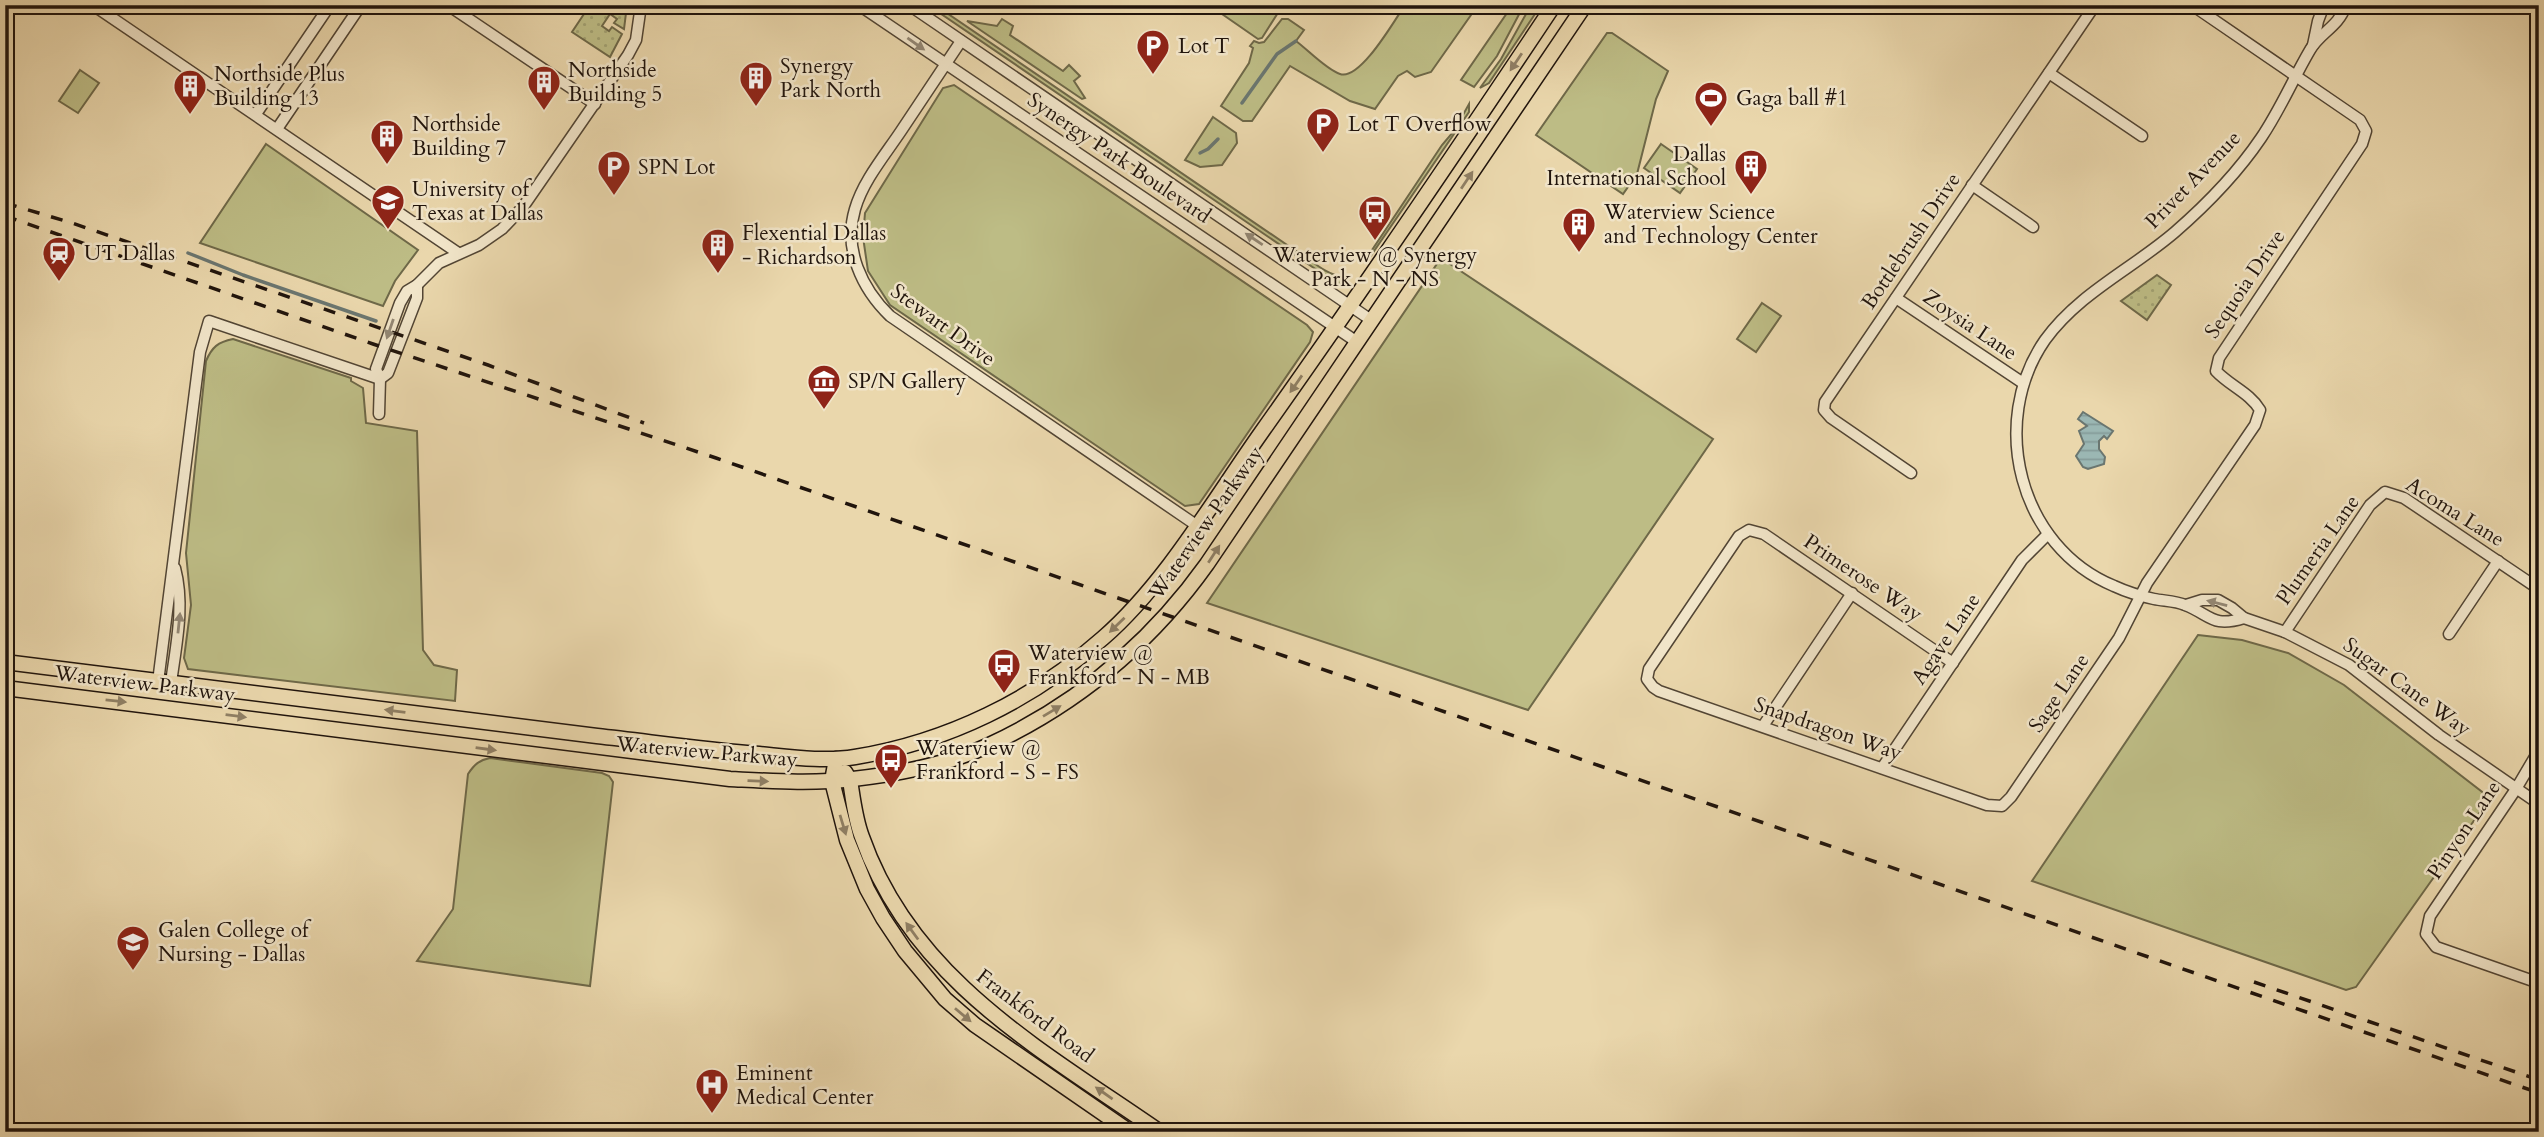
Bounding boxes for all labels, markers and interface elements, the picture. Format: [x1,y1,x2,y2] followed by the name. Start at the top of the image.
[1134,27,1172,76] parking icon: Lot T
[1178,32,1230,61] place label: Lot T
[907,37,925,51] one-way arrow
[780,52,882,105] place label: Synergy Park North
[1509,53,1523,71] one-way arrow
[568,56,662,109] place label: Northside Building 5
[737,59,775,108] building icon: Synergy Park North
[214,60,345,113] place label: Northside Plus Building 13
[525,63,563,112] building icon: Northside Building 5
[171,67,209,116] building icon: Northside Plus Building 13
[1692,79,1730,128] sports icon: Gaga ball #1
[1736,84,1848,113] place label: Gaga ball #1
[1021,86,1217,230] street label: Synergy Park Boulevard
[1304,105,1342,154] parking icon: Lot T Overflow
[412,110,506,163] place label: Northside Building 7
[1348,110,1492,139] place label: Lot T Overflow
[368,117,406,166] building icon: Northside Building 7
[2139,124,2247,236] street label: Privet Avenue
[1547,140,1726,193] place label: Dallas International School
[1732,147,1770,196] building icon: Dallas International School
[595,148,633,197] parking icon: SPN Lot
[638,153,716,182] place label: SPN Lot
[1854,167,1968,315] street label: Bottlebrush Drive
[1460,171,1474,189] one-way arrow
[412,175,543,228] place label: University of Texas at Dallas
[369,182,407,231] school or university icon: University of Texas at Dallas
[1356,193,1394,242] bus stop icon: Waterview @ Synergy Park - N - NS
[1603,198,1818,251] place label: Waterview Science and Technology Center
[1560,205,1598,254] building icon: Waterview Science and Technology Center
[742,219,886,272] place label: Flexential Dallas - Richardson
[2198,224,2292,344] street label: Sequoia Drive
[699,226,737,275] building icon: Flexential Dallas - Richardson
[1245,232,1263,246] one-way arrow
[40,234,78,283] station icon: UT Dallas
[84,239,175,268] place label: UT Dallas
[1272,241,1477,294] place label: Waterview @ Synergy Park - N - NS
[885,277,1001,373] street label: Stewart Drive
[1917,283,2023,367] street label: Zoysia Lane
[384,318,395,339] one-way arrow
[805,362,843,411] museum icon: SP/N Gallery
[848,367,966,396] place label: SP/N Gallery
[1289,375,1303,393] one-way arrow
[1141,440,1270,607] street label: Waterview Parkway
[2400,470,2510,554] street label: Acoma Lane
[2269,489,2367,611] street label: Plumeria Lane
[1798,527,1928,629] street label: Primerose Way
[1207,545,1221,563] one-way arrow
[1905,587,1987,691] street label: Agave Lane
[2206,597,2228,608] one-way arrow
[174,611,185,633] one-way arrow
[1109,617,1125,633] one-way arrow
[2337,631,2477,743] street label: Sugar Cane Way
[1027,639,1210,692] place label: Waterview @ Frankford - N - MB
[985,646,1023,695] bus stop icon: Waterview @ Frankford - N - MB
[2022,648,2096,738] street label: Sage Lane
[52,658,237,709] street label: Waterview Parkway
[1750,690,1906,768] street label: Snapdragon Way
[105,696,127,707] one-way arrow
[1042,704,1061,717] one-way arrow
[384,705,406,716] one-way arrow
[225,711,247,722] one-way arrow
[614,730,799,774] street label: Waterview Parkway
[915,734,1079,787] place label: Waterview @ Frankford - S - FS
[872,741,910,790] bus stop icon: Waterview @ Frankford - S - FS
[475,743,497,754] one-way arrow
[747,775,769,786] one-way arrow
[2420,775,2508,885] street label: Pinyon Lane
[838,815,848,836] one-way arrow
[158,916,312,969] place label: Galen College of Nursing - Dallas
[905,922,919,941] one-way arrow
[114,923,152,972] school or university icon: Galen College of Nursing - Dallas
[970,962,1100,1070] street label: Frankford Road
[955,1007,972,1022] one-way arrow
[736,1059,874,1112] place label: Eminent Medical Center
[693,1066,731,1115] hospital icon: Eminent Medical Center
[1095,1086,1113,1100] one-way arrow

